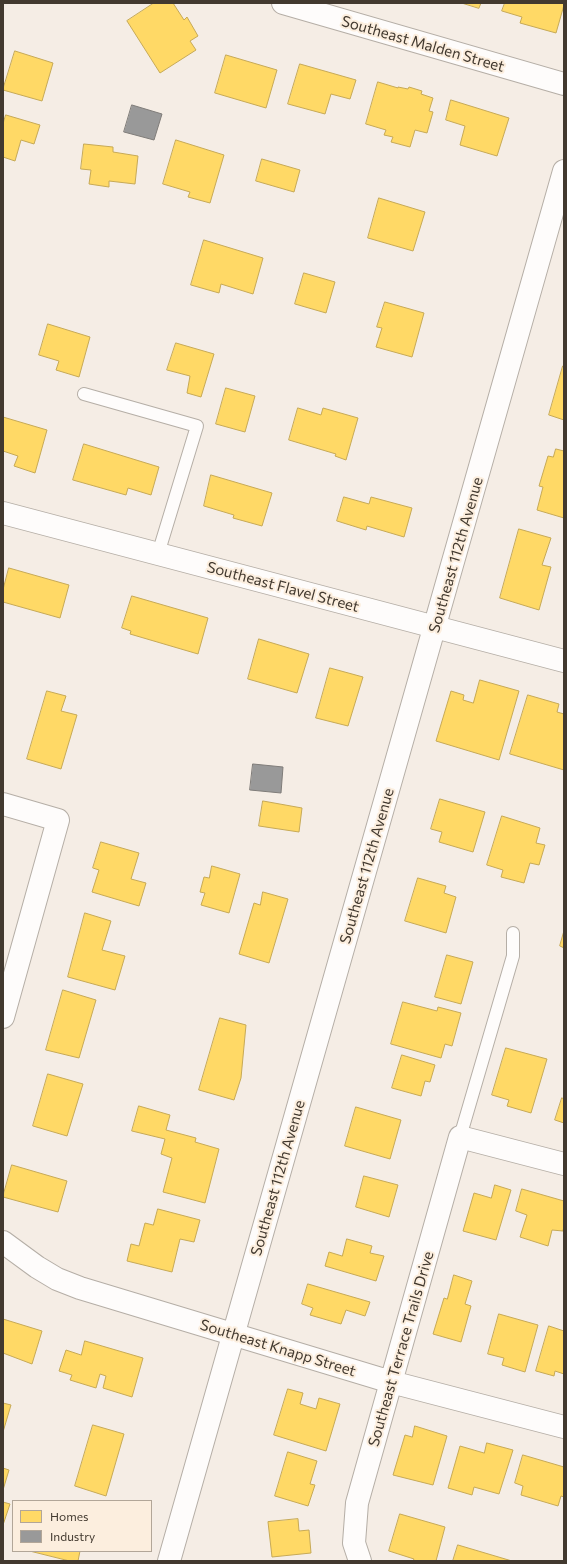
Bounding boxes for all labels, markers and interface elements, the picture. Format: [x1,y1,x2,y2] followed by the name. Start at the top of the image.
[339,12,507,76] street label: Southeast Malden Street
[425,475,487,635] street label: Southeast 112th Avenue
[205,558,361,616] street label: Southeast Flavel Street
[336,786,398,946] street label: Southeast 112th Avenue
[247,1098,309,1258] street label: Southeast 112th Avenue
[364,1249,438,1449] street label: Southeast Terrace Trails Drive
[198,1316,358,1380] street label: Southeast Knapp Street
[12,1500,152,1552] legend
[50,1509,88,1523] text: Homes
[50,1529,95,1543] text: Industry

